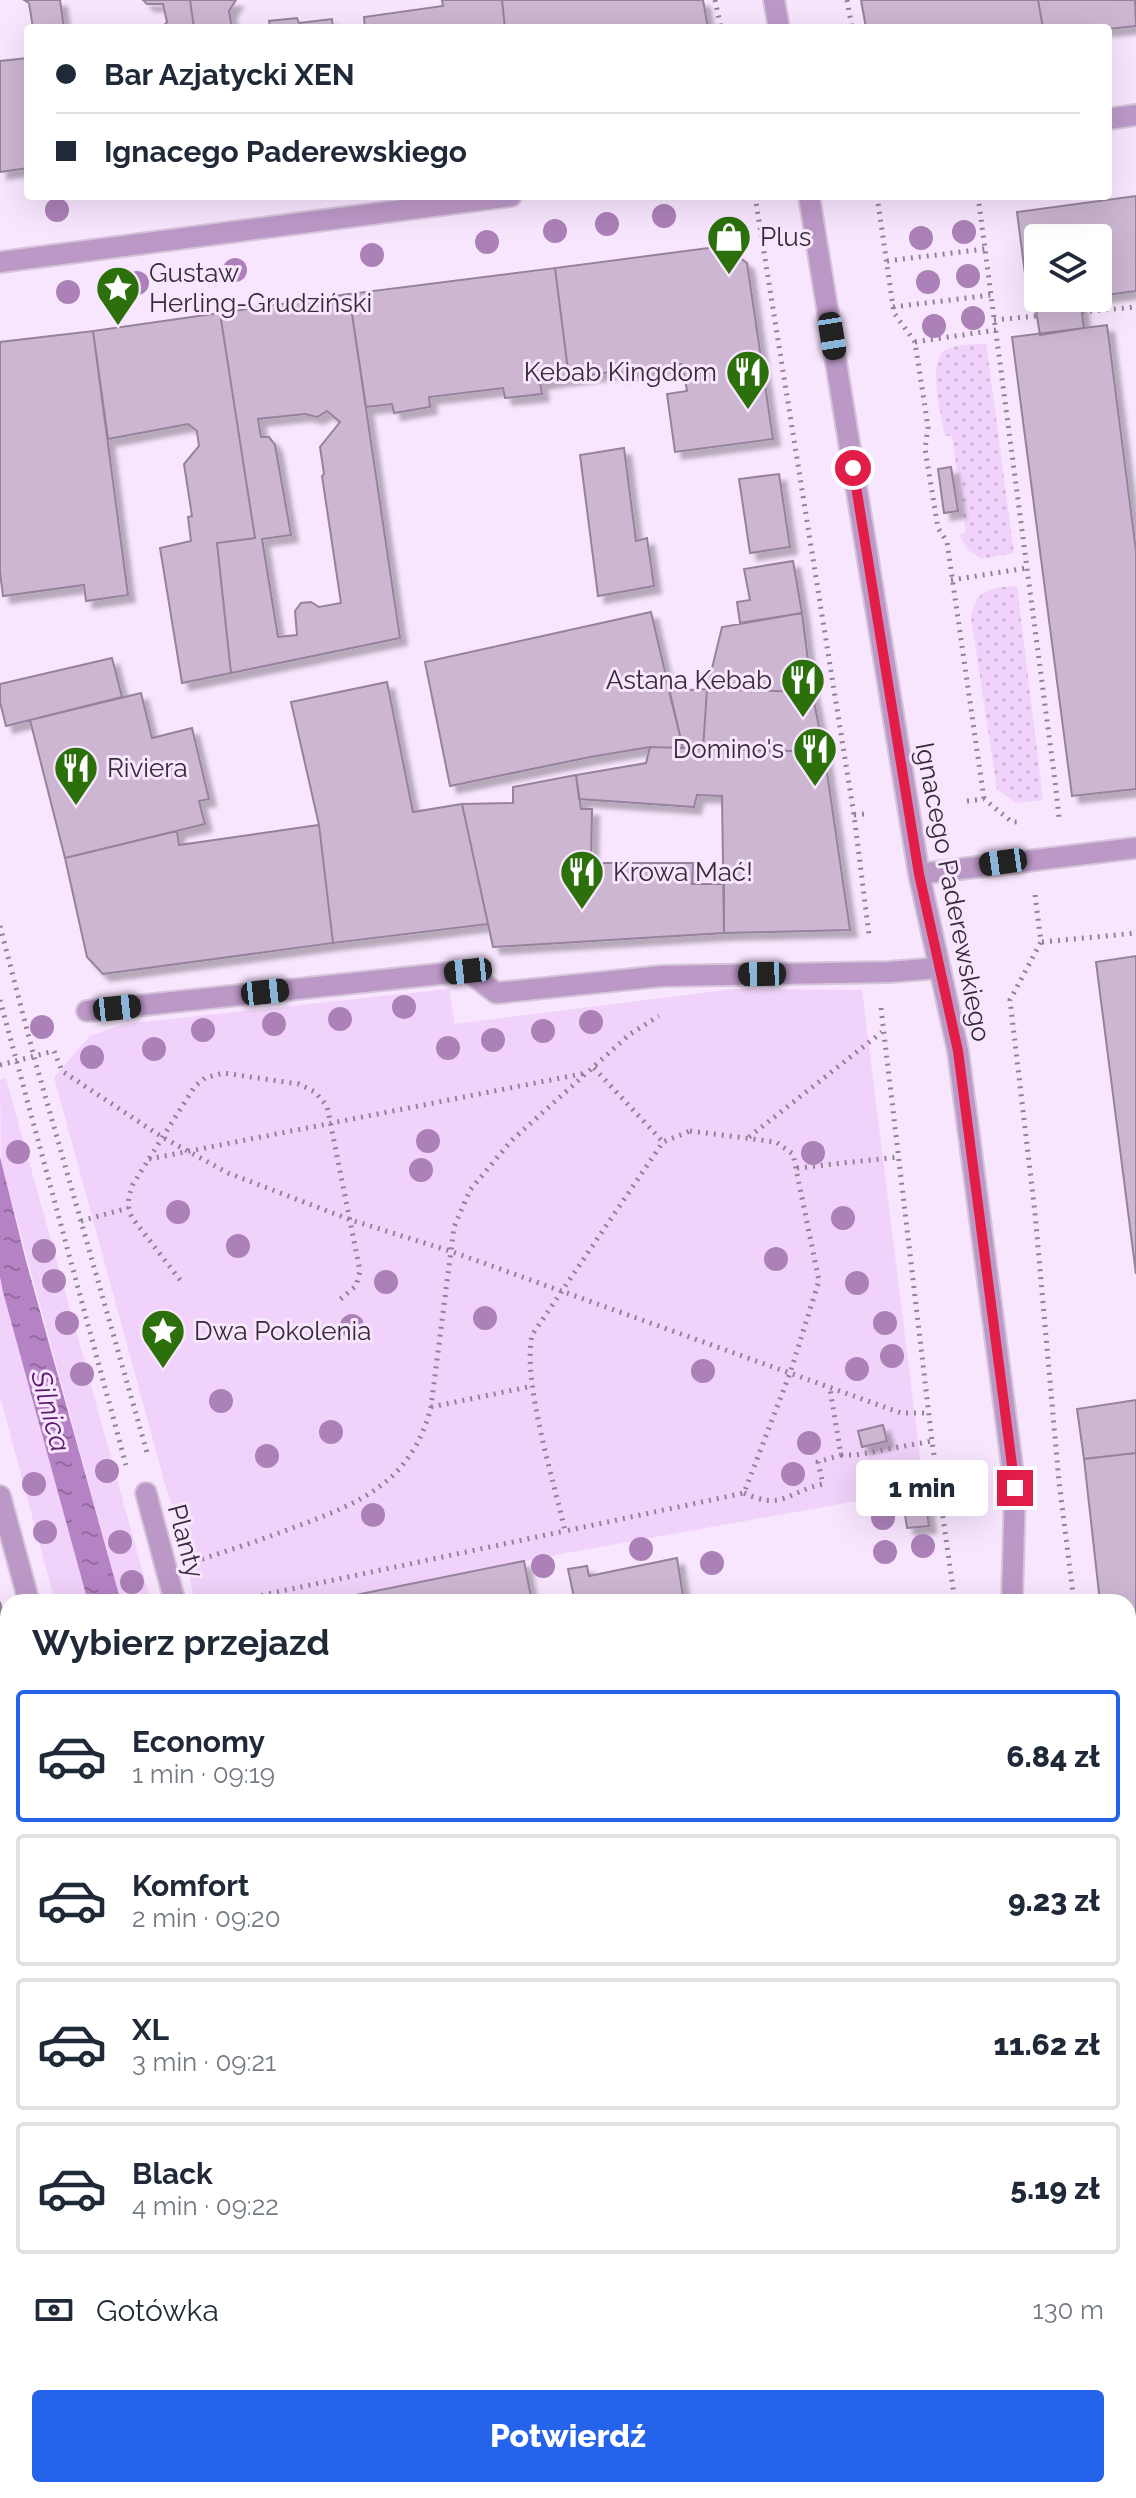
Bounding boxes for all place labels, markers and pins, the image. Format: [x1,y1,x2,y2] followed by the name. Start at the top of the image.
[705,213,753,276] shop icon: Plus
[760,222,811,252] place label: Plus
[149,258,372,318] place label: Gustaw Herling-Grudziński
[94,264,142,327] place icon: Gustaw Herling-Grudziński
[724,348,772,411] restaurant icon: Kebab Kingdom
[524,357,717,387] place label: Kebab Kingdom
[779,656,827,719] restaurant icon: Astana Kebab
[606,665,772,695] place label: Astana Kebab
[791,725,839,788] restaurant icon: Domino's
[673,734,784,764] place label: Domino's
[52,744,100,807] restaurant icon: Riviera
[107,753,188,783] place label: Riviera
[558,848,606,911] restaurant icon: Krowa Mać!
[613,857,753,887] place label: Krowa Mać!
[139,1307,187,1370] place icon: Dwa Pokolenia
[194,1316,371,1346] place label: Dwa Pokolenia

